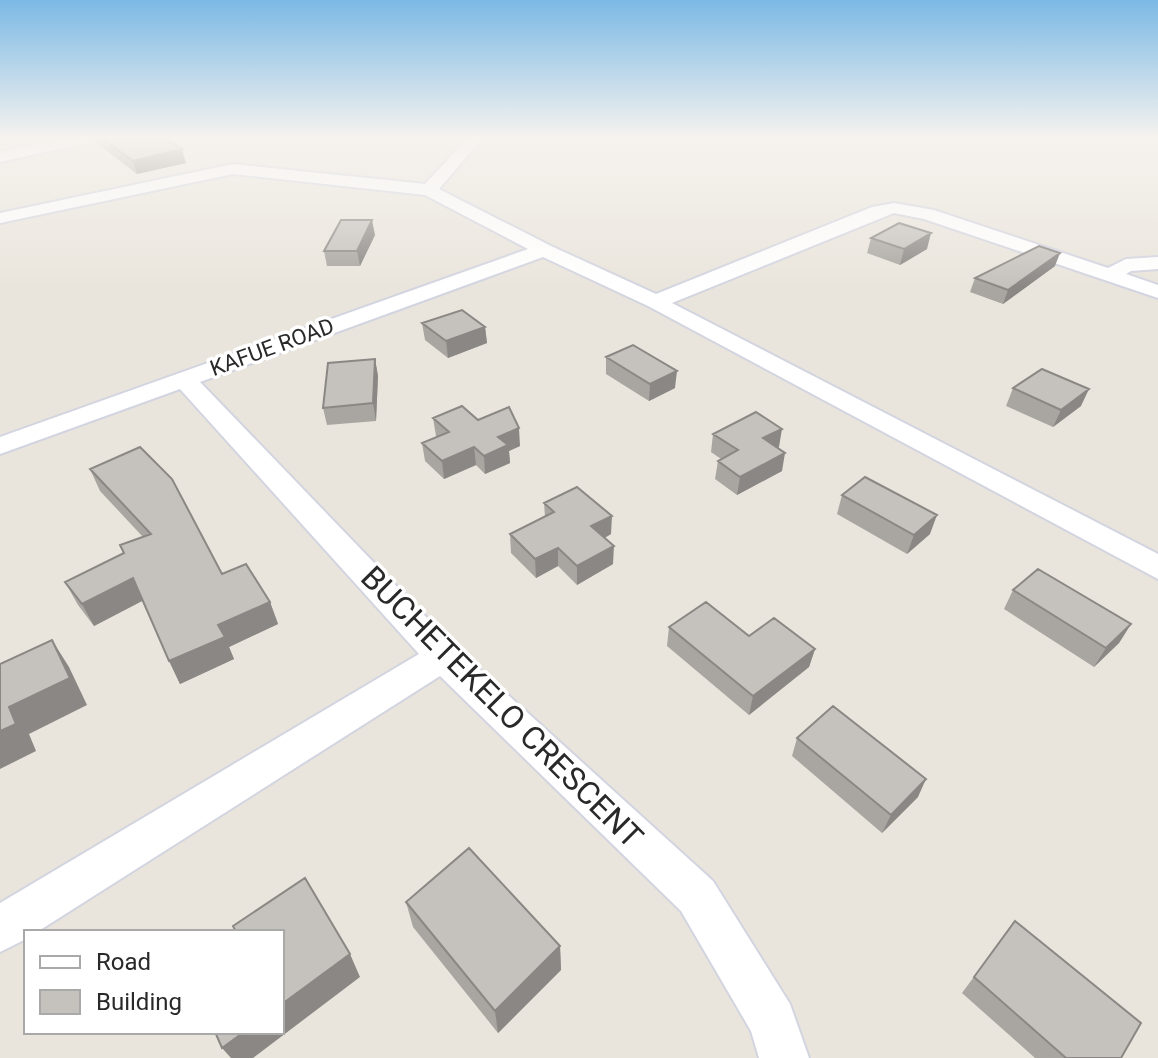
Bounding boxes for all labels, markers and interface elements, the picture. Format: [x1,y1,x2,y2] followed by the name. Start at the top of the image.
[207,313,337,381] street label: KAFUE ROAD
[353,558,651,856] street label: BUCHETEKELO CRESCENT
[24,930,284,1034] legend
[96,948,151,976] text: Road
[96,988,182,1016] text: Building

